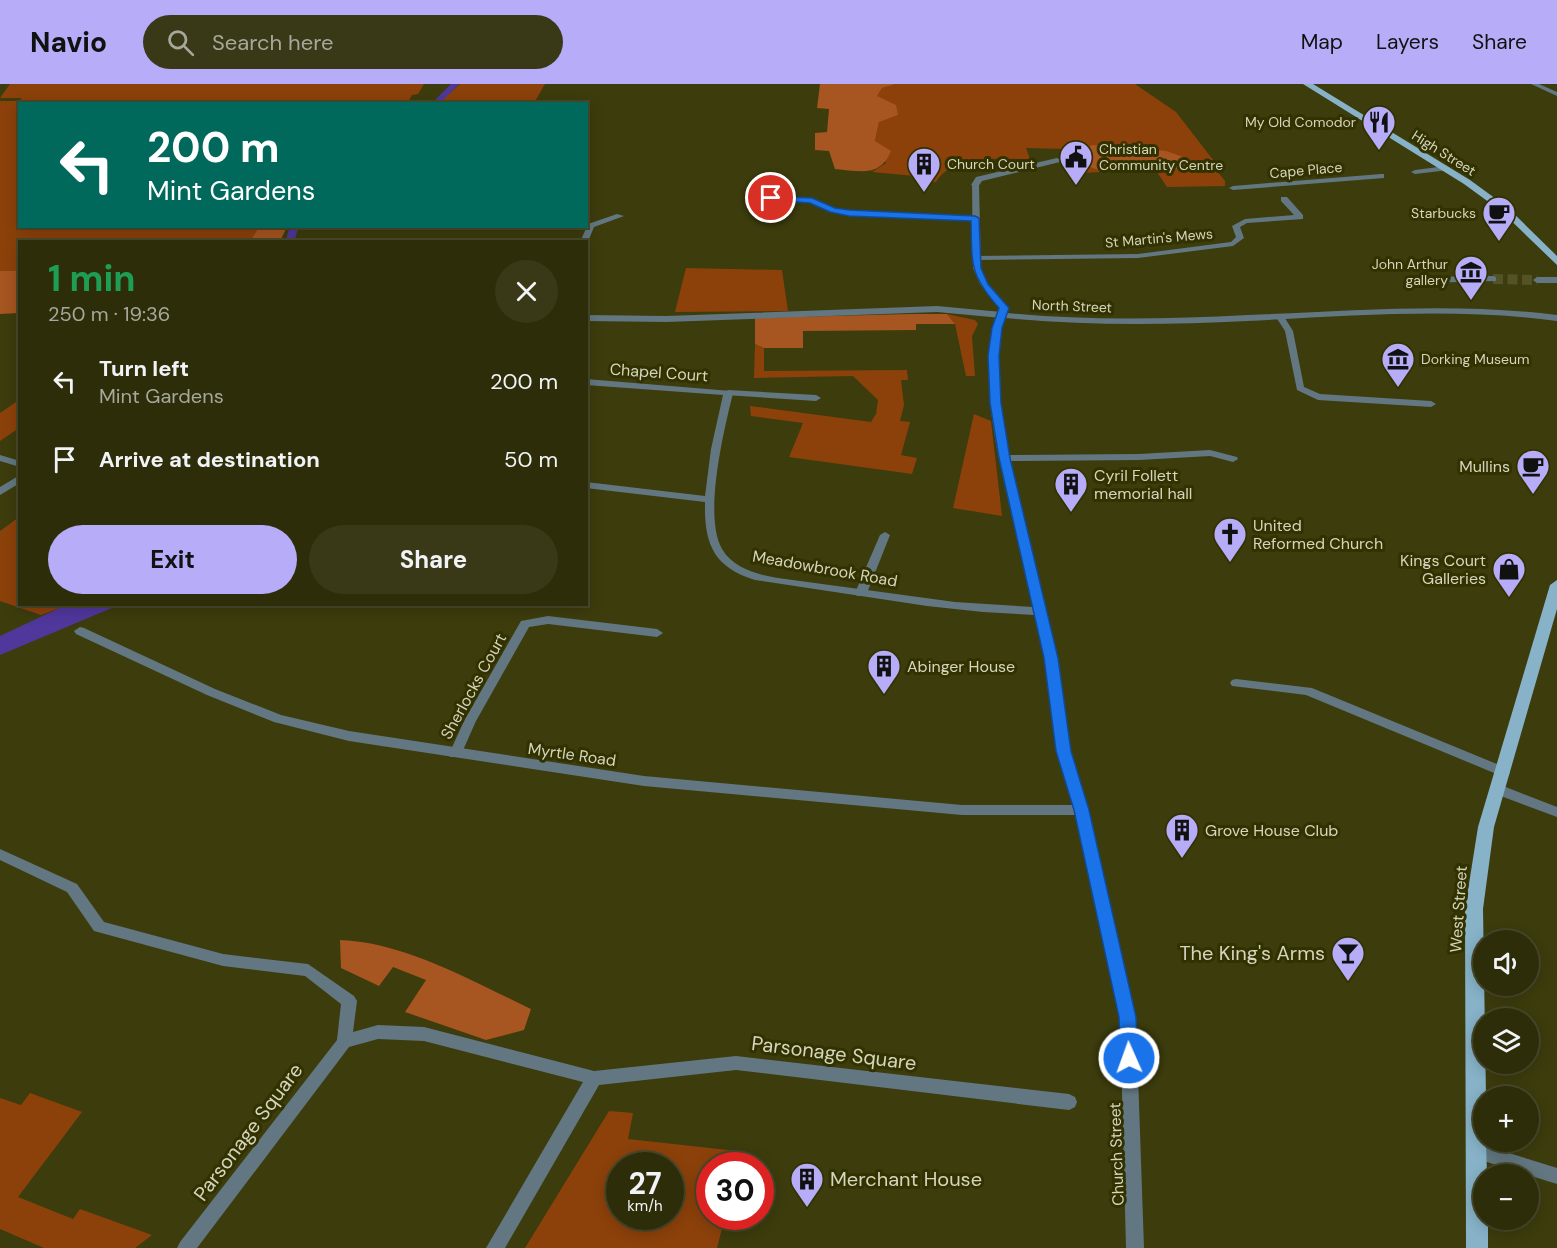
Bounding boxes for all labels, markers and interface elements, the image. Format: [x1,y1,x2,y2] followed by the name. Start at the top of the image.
[143,15,563,69] search box
[30,24,107,61] text: Navio
[164,26,197,59] icon: search
[212,28,333,57] text: Search here
[1301,28,1343,56] text: Map
[1376,28,1439,56] text: Layers
[1472,28,1527,56] text: Share
[1361,104,1397,151] restaurant icon: My Old Comodor
[1245,113,1356,131] place label: My Old Comodor
[147,120,280,175] text: 200 m
[48,126,126,204] icon: left
[1409,126,1479,180] street label: High Street
[1058,139,1094,186] public building icon: Christian Community Centre
[1099,140,1223,174] place label: Christian Community Centre
[906,146,942,193] building icon: Church Court
[947,155,1035,173] place label: Church Court
[1269,158,1343,182] street label: Cape Place
[745,172,796,223] pin
[147,173,315,208] text: Mint Gardens
[754,181,787,214] icon: arrive
[1481,195,1517,242] cafe icon: Starbucks
[1411,204,1476,222] place label: Starbucks
[1104,224,1214,252] street label: St Martin's Mews
[1453,254,1489,301] museum icon: John Arthur gallery
[48,255,136,302] text: 1 min
[1372,255,1448,289] place label: John Arthur gallery
[495,260,558,323] button: close
[1032,296,1112,316] street label: North Street
[48,301,170,327] text: 250 m · 19:36
[1380,341,1416,388] museum icon: Dorking Museum
[1421,350,1529,368] place label: Dorking Museum
[99,354,189,383] text: Turn left
[609,359,709,386] street label: Chapel Court
[48,365,81,398] icon: left
[490,367,558,396] text: 200 m
[99,383,224,409] text: Mint Gardens
[48,443,81,476] icon: arrive
[99,445,320,474] text: Arrive at destination
[504,445,558,474] text: 50 m
[1515,448,1551,495] cafe icon: Mullins
[1459,456,1510,477] place label: Mullins
[1094,465,1192,504] place label: Cyril Follett memorial hall
[1053,466,1089,513] building icon: Cyril Follett memorial hall
[1253,515,1383,554] place label: United Reformed Church
[1212,516,1248,563] church icon: United Reformed Church
[48,525,297,594] button: Exit
[309,525,558,594] button: Share
[751,545,899,592] street label: Meadowbrook Road
[1400,550,1486,589] place label: Kings Court Galleries
[1491,551,1527,598] shop icon: Kings Court Galleries
[436,630,511,743] street label: Sherlocks Court
[866,648,902,695] building icon: Abinger House
[907,656,1015,677] place label: Abinger House
[527,738,617,771] street label: Myrtle Road
[1164,812,1200,859] building icon: Grove House Club
[1205,820,1338,841] place label: Grove House Club
[1445,865,1472,953] street label: West Street
[1473,930,1539,1230] map controls
[1473,930,1539,996] button: sound
[1330,935,1366,982] bar icon: The King's Arms
[1179,940,1325,966] place label: The King's Arms
[1473,1008,1539,1074] button: layers
[1097,1026,1161,1090] position arrow
[750,1030,918,1076] street label: Parsonage Square
[188,1058,308,1206] street label: Parsonage Square
[1473,1086,1539,1152] button: +
[1104,1102,1129,1206] street label: Church Street
[696,1152,774,1230] speed limit sign: 30
[789,1161,825,1208] building icon: Merchant House
[628,1164,662,1203] text: 27
[1473,1164,1539,1230] button: −
[830,1166,982,1192] place label: Merchant House
[627,1196,663,1216] text: km/h

